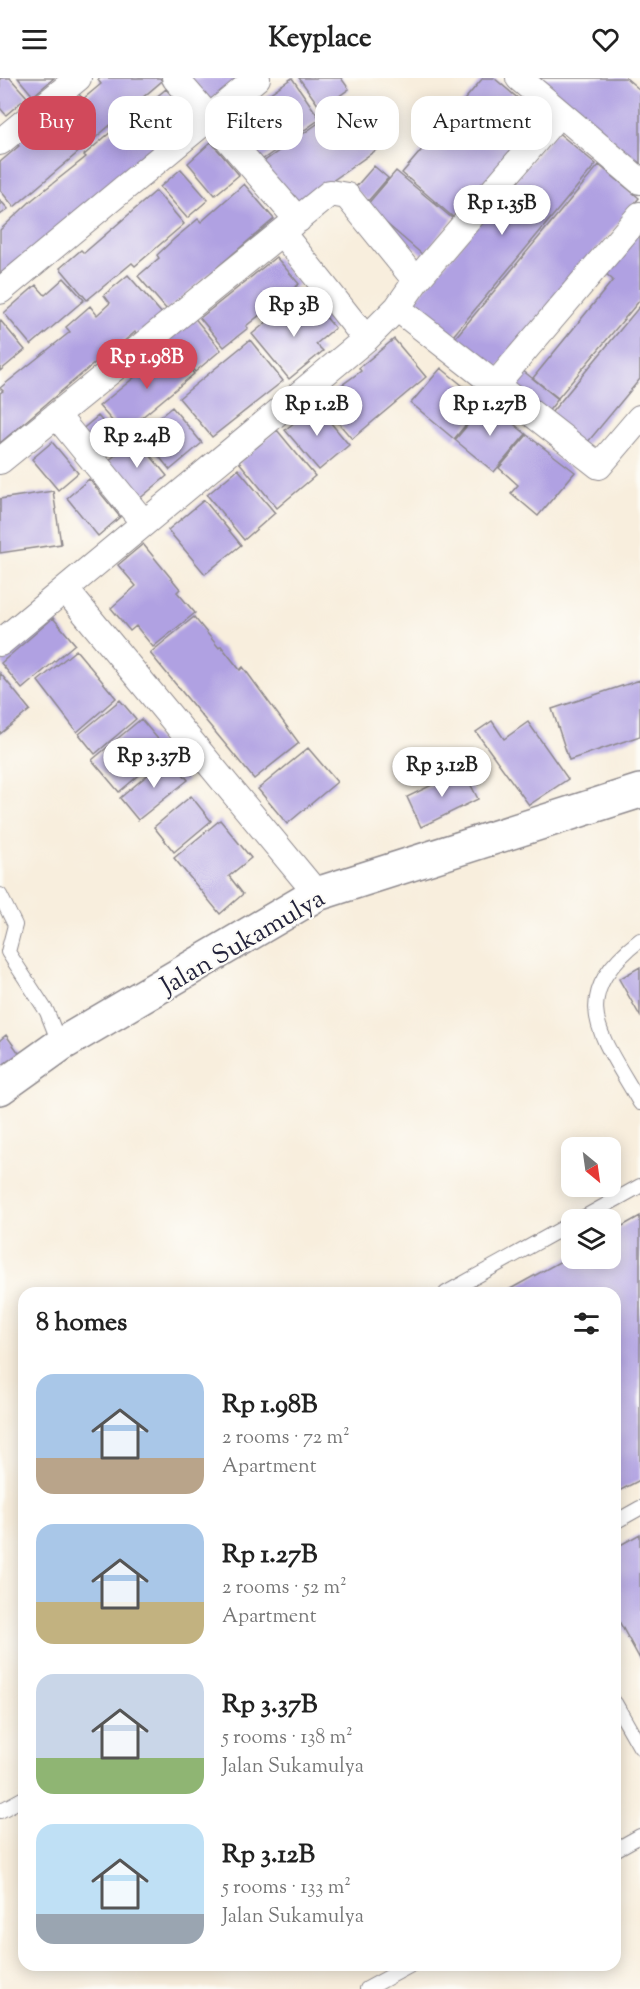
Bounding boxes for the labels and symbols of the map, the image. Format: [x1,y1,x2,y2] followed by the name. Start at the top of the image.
[440,185,564,236] pin: Rp 1.35B
[252,287,336,338] pin: Rp 3B
[85,339,209,390] pin: Rp 1.98B
[262,386,372,437] pin: Rp 1.2B
[428,386,552,437] pin: Rp 1.27B
[82,418,192,469] pin: Rp 2.4B
[92,738,216,789] pin: Rp 3.37B
[380,747,504,798] pin: Rp 3.12B
[152,881,332,1006] street label: Jalan Sukamulya
[561,1137,621,1197] north arrow

